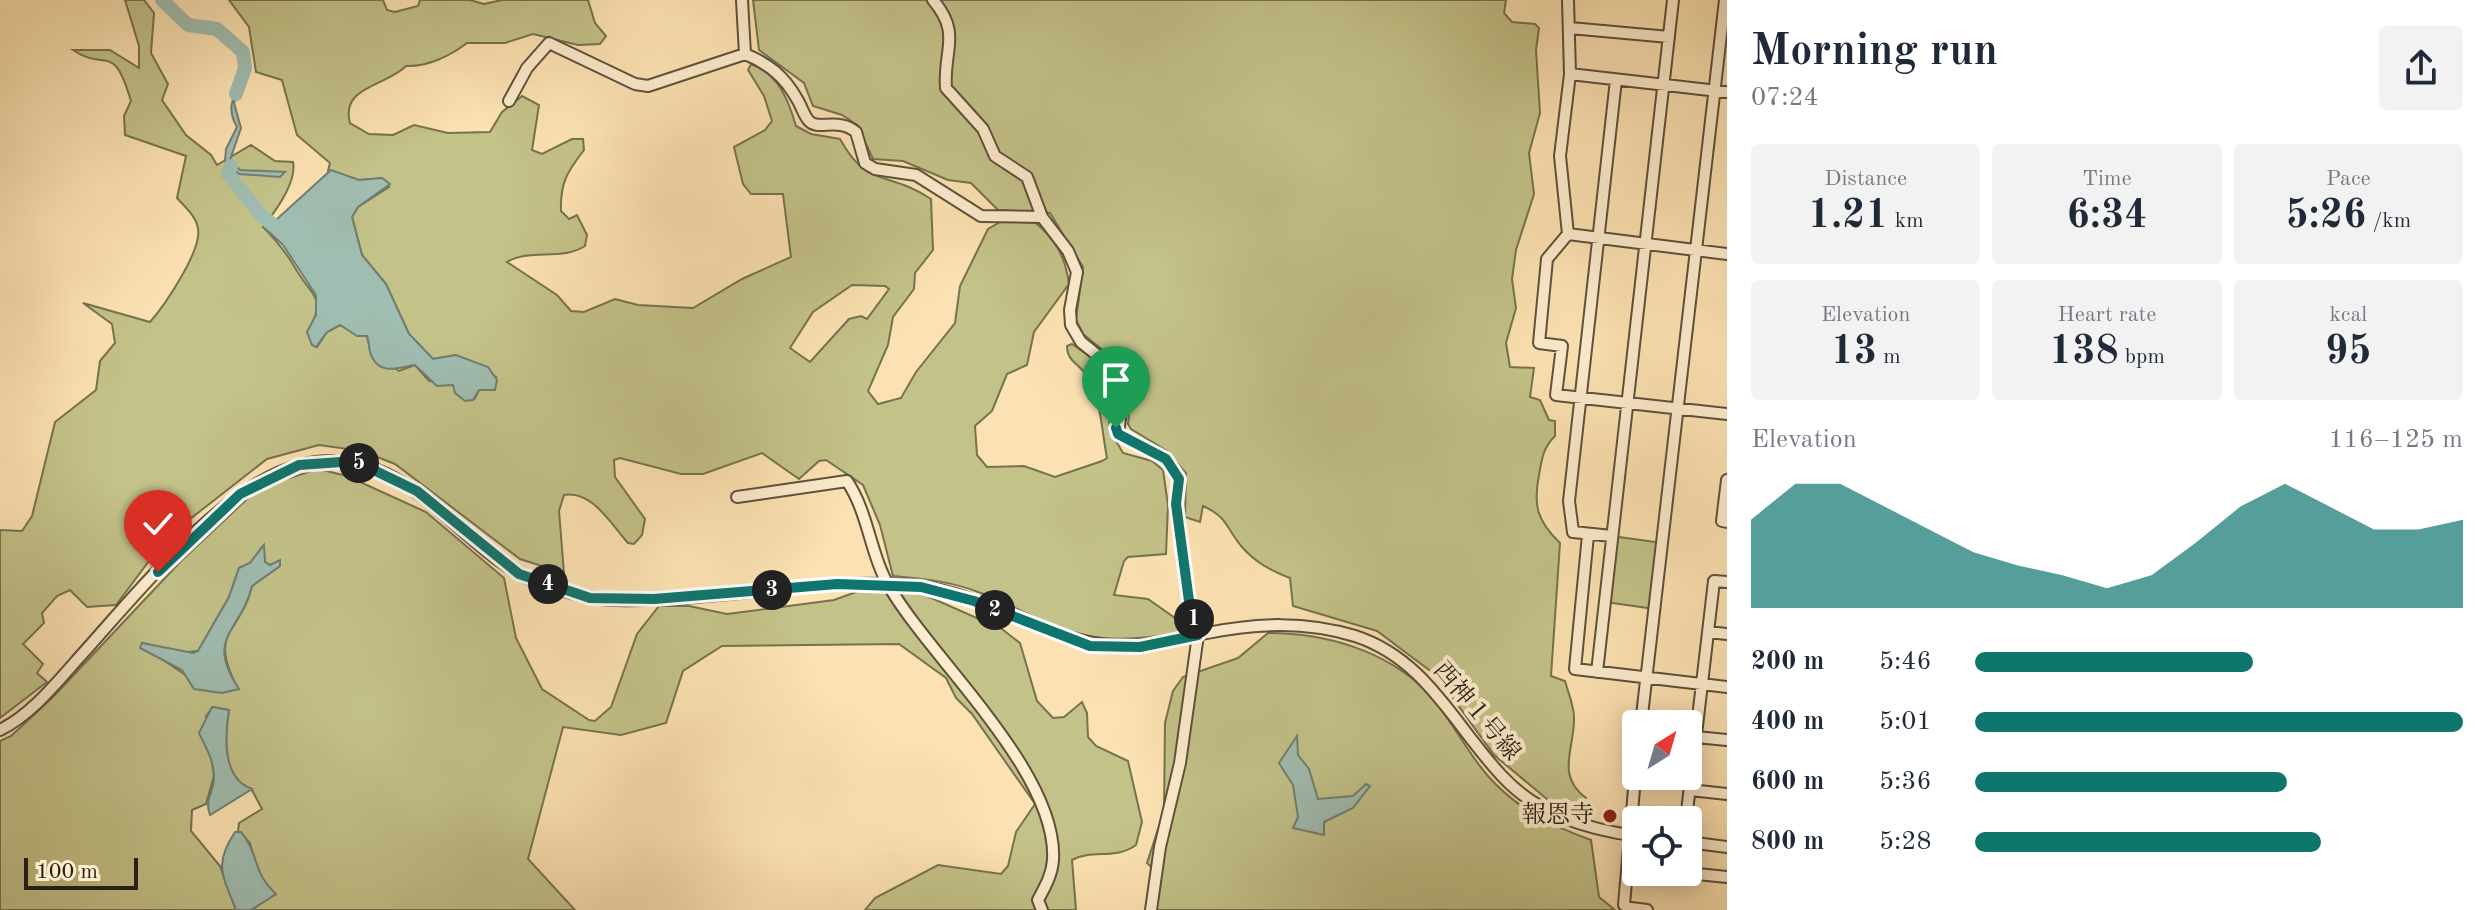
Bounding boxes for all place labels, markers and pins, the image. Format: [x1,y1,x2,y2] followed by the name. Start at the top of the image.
[1082,346,1150,428] pin
[339,443,379,483] pin: 5
[124,490,192,572] pin
[528,564,568,604] pin: 4
[752,570,792,610] pin: 3
[975,590,1015,630] pin: 2
[1174,599,1214,639] pin: 1
[1522,801,1594,828] place label: 報恩寺
[1601,807,1619,825] marker: 報恩寺

